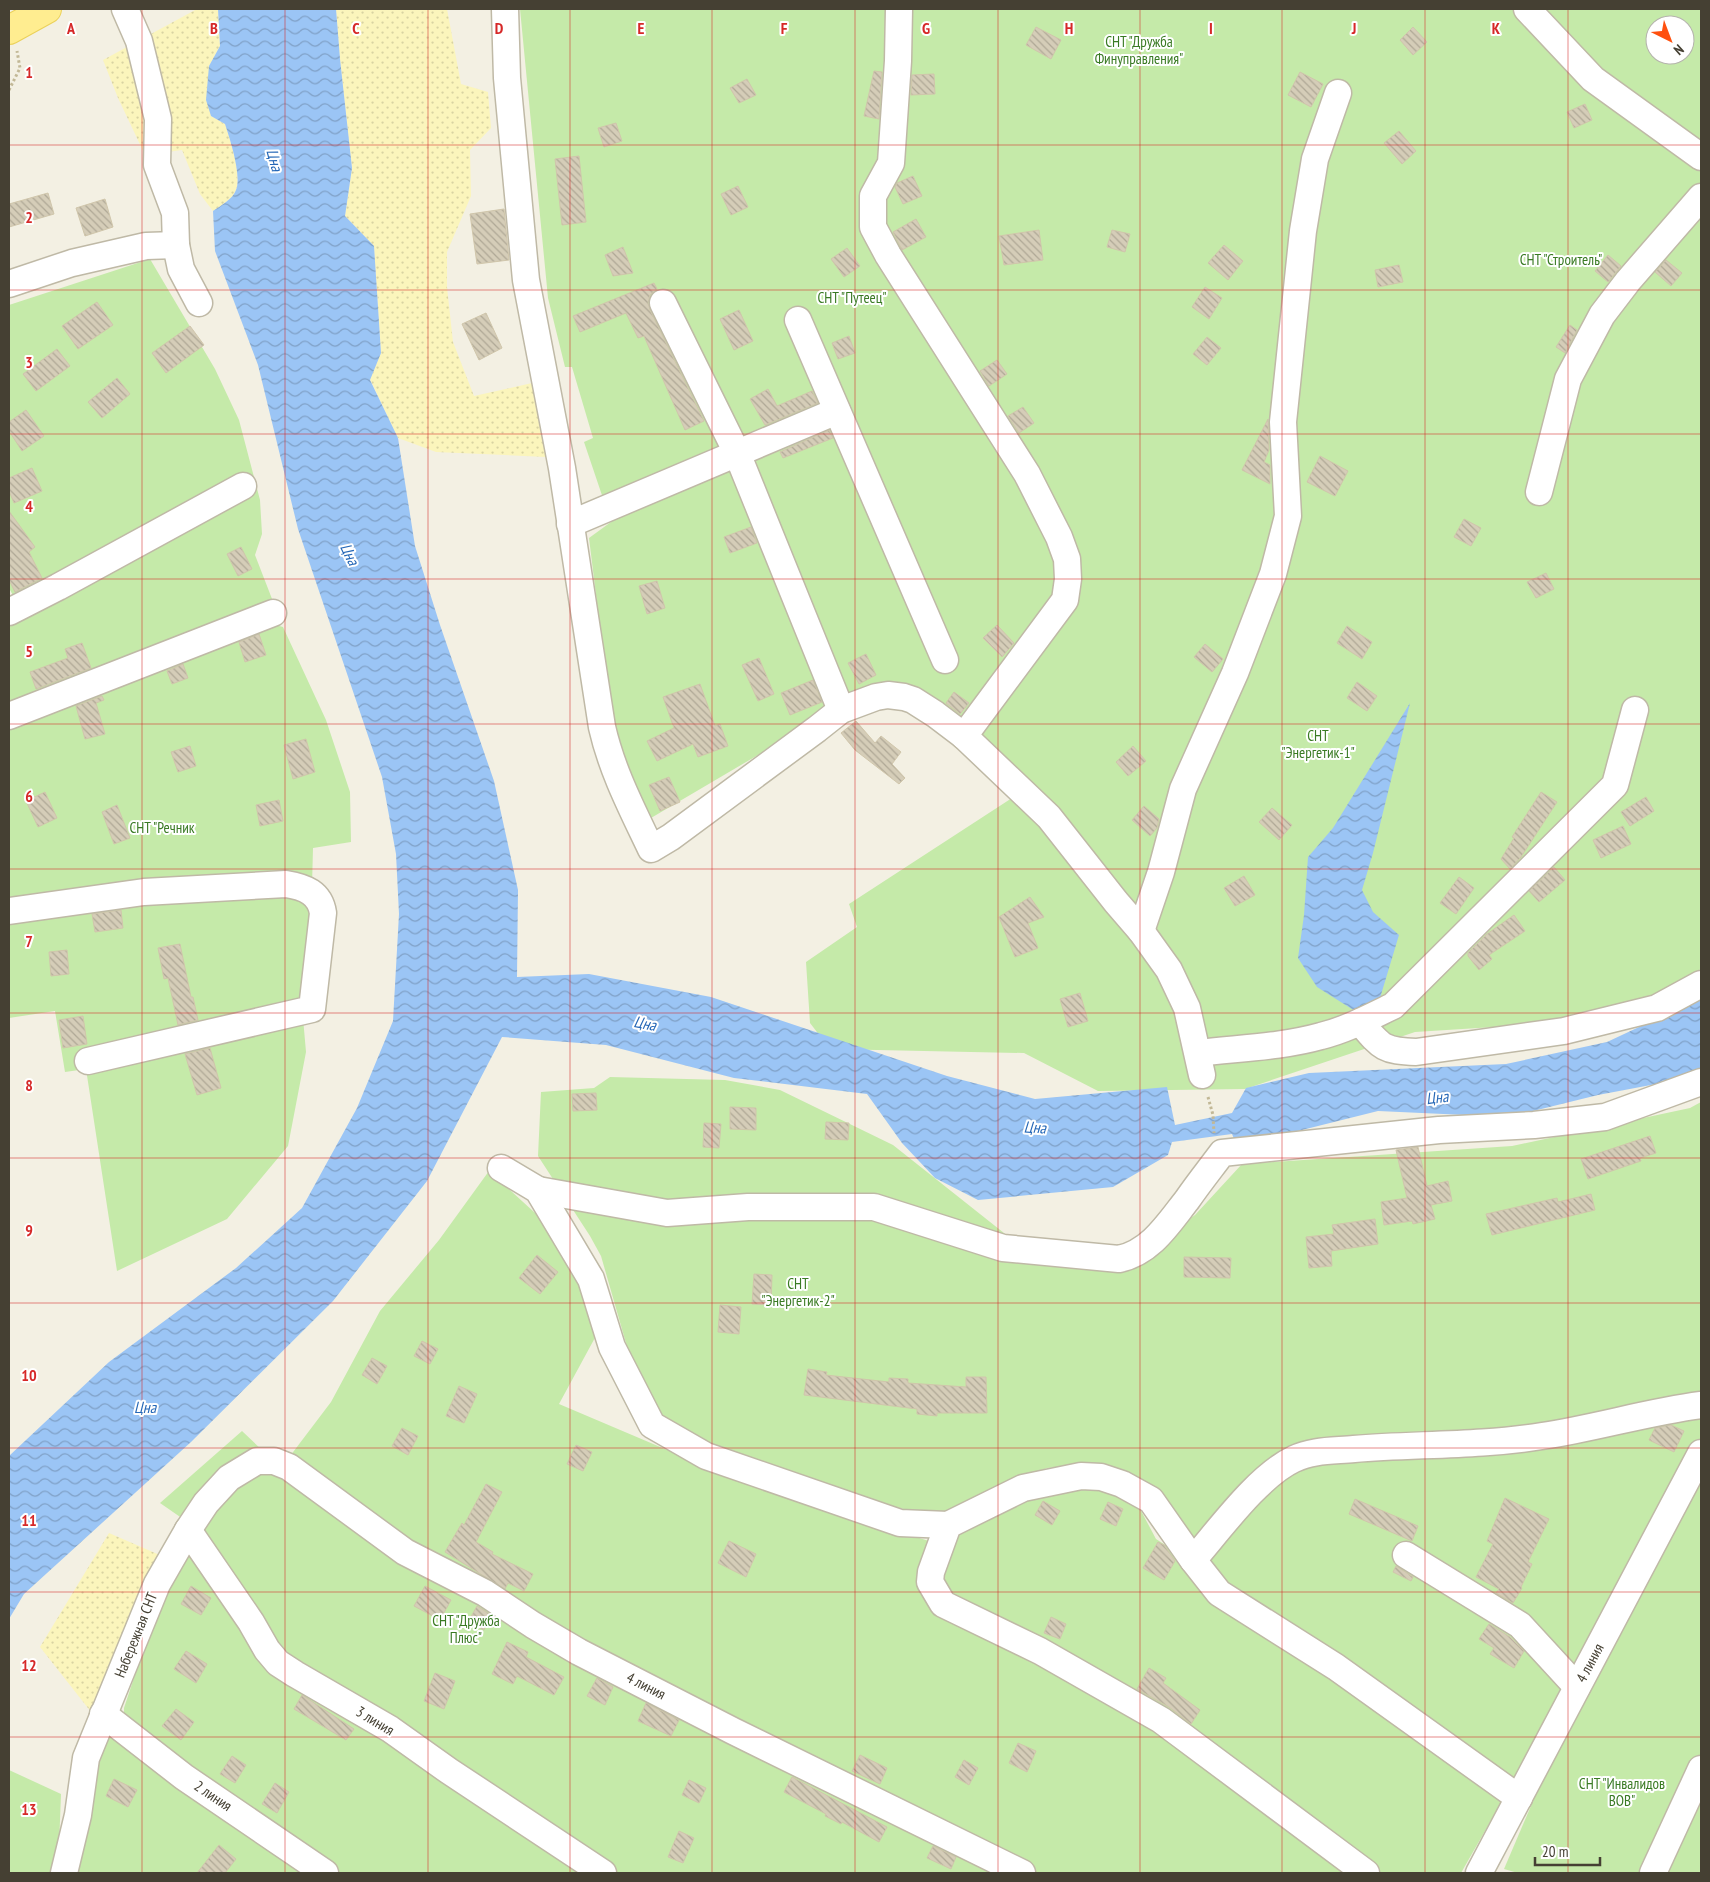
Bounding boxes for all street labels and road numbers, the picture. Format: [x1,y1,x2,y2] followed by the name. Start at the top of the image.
[110,1589,161,1680] street label: Набережная СНТ
[1571,1640,1608,1686] street label: 4 линия
[623,1668,669,1704] street label: 4 линия
[353,1702,398,1740] street label: 3 линия
[191,1776,236,1815] street label: 2 линия

